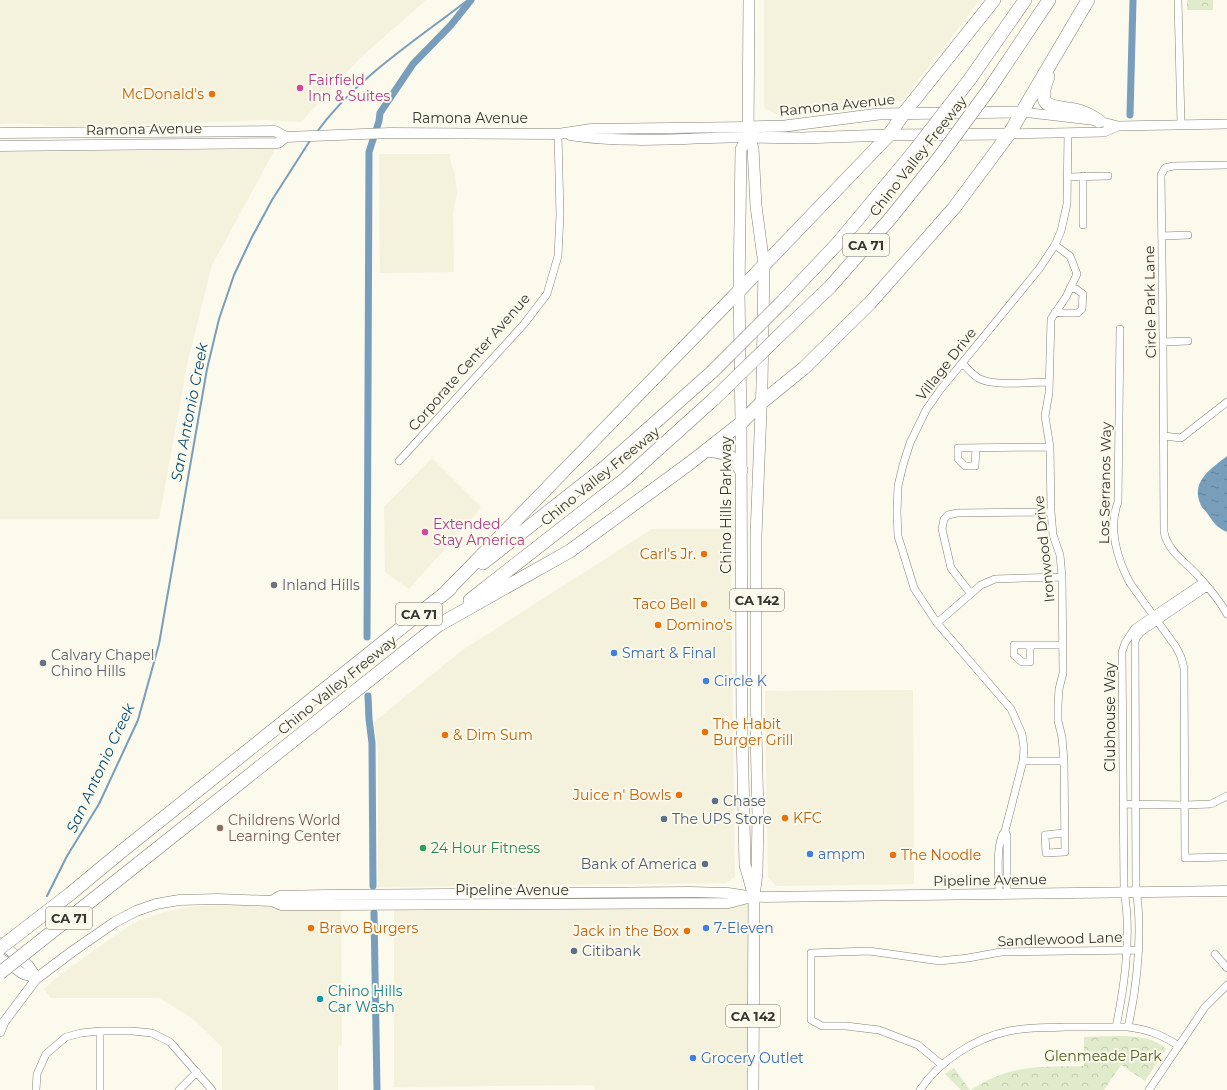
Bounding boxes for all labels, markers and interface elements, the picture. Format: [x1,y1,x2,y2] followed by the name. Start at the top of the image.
[308,71,390,105] place label: Fairfield Inn & Suites
[295,83,305,93] marker: Fairfield Inn & Suites
[122,85,204,103] place label: McDonald's
[207,89,217,99] marker: McDonald's
[778,90,896,120] street label: Ramona Avenue
[865,92,971,220] street label: Chino Valley Freeway
[412,109,528,127] street label: Ramona Avenue
[86,119,202,139] street label: Ramona Avenue
[843,234,889,256] road number: CA 71
[1140,245,1160,359] street label: Circle Park Lane
[404,289,534,435] street label: Corporate Center Avenue
[912,324,980,404] street label: Village Drive
[166,340,212,483] water label: San Antonio Creek
[1095,421,1115,544] street label: Los Serranos Way
[537,422,663,530] street label: Chino Valley Freeway
[717,436,735,574] street label: Chino Hills Parkway
[1029,495,1059,603] street label: Ironwood Drive
[433,515,525,549] place label: Extended Stay America
[420,527,430,537] marker: Extended Stay America
[640,545,696,563] place label: Carl's Jr.
[699,549,709,559] marker: Carl's Jr.
[282,576,360,594] place label: Inland Hills
[269,580,279,590] marker: Inland Hills
[730,589,784,611] road number: CA 142
[633,595,696,613] place label: Taco Bell
[699,599,709,609] marker: Taco Bell
[396,603,442,625] road number: CA 71
[666,616,733,634] place label: Domino's
[653,620,663,630] marker: Domino's
[274,631,400,739] street label: Chino Valley Freeway
[622,644,716,662] place label: Smart & Final
[51,646,155,680] place label: Calvary Chapel Chino Hills
[609,648,619,658] marker: Smart & Final
[38,658,48,668] marker: Calvary Chapel Chino Hills
[1101,662,1119,772] street label: Clubhouse Way
[714,672,767,690] place label: Circle K
[701,676,711,686] marker: Circle K
[62,699,139,836] water label: San Antonio Creek
[713,715,793,749] place label: The Habit Burger Grill
[453,726,533,744] place label: & Dim Sum
[700,727,710,737] marker: The Habit Burger Grill
[440,730,450,740] marker: & Dim Sum
[572,786,671,804] place label: Juice n' Bowls
[674,790,684,800] marker: Juice n' Bowls
[723,792,766,810] place label: Chase
[710,796,720,806] marker: Chase
[793,809,822,827] place label: KFC
[672,810,772,828] place label: The UPS Store
[228,811,342,845] place label: Childrens World Learning Center
[780,813,790,823] marker: KFC
[659,814,669,824] marker: The UPS Store
[215,823,225,833] marker: Childrens World Learning Center
[431,839,540,857] place label: 24 Hour Fitness
[418,843,428,853] marker: 24 Hour Fitness
[818,845,865,863] place label: ampm
[901,846,981,864] place label: The Noodle
[805,849,815,859] marker: ampm
[888,850,898,860] marker: The Noodle
[581,855,697,873] place label: Bank of America
[700,859,710,869] marker: Bank of America
[933,870,1047,890] street label: Pipeline Avenue
[455,881,569,899] street label: Pipeline Avenue
[46,907,92,929] road number: CA 71
[319,919,419,937] place label: Bravo Burgers
[714,919,774,937] place label: 7-Eleven
[572,922,680,940] place label: Jack in the Box
[306,923,316,933] marker: Bravo Burgers
[701,923,711,933] marker: 7-Eleven
[682,926,692,936] marker: Jack in the Box
[997,928,1123,950] street label: Sandlewood Lane
[582,942,641,960] place label: Citibank
[569,946,579,956] marker: Citibank
[328,982,403,1016] place label: Chino Hills Car Wash
[315,994,325,1004] marker: Chino Hills Car Wash
[726,1005,780,1027] road number: CA 142
[1044,1047,1162,1065] park label: Glenmeade Park
[701,1049,804,1067] place label: Grocery Outlet
[688,1053,698,1063] marker: Grocery Outlet

